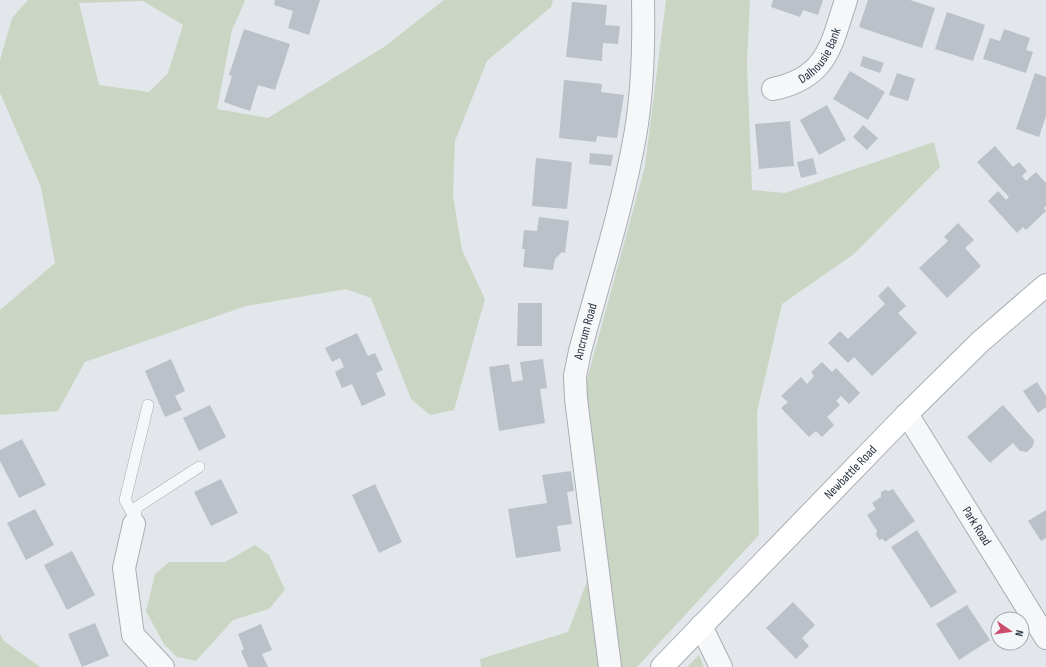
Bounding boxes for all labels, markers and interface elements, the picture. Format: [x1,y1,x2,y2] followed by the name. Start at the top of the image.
[796,26,845,87] street label: Dalhousie Bank
[570,301,601,362] street label: Ancrum Road
[821,442,880,503] street label: Newbattle Road
[959,504,995,549] street label: Park Road
[990,611,1030,651] north arrow
[1012,629,1026,638] text: N

